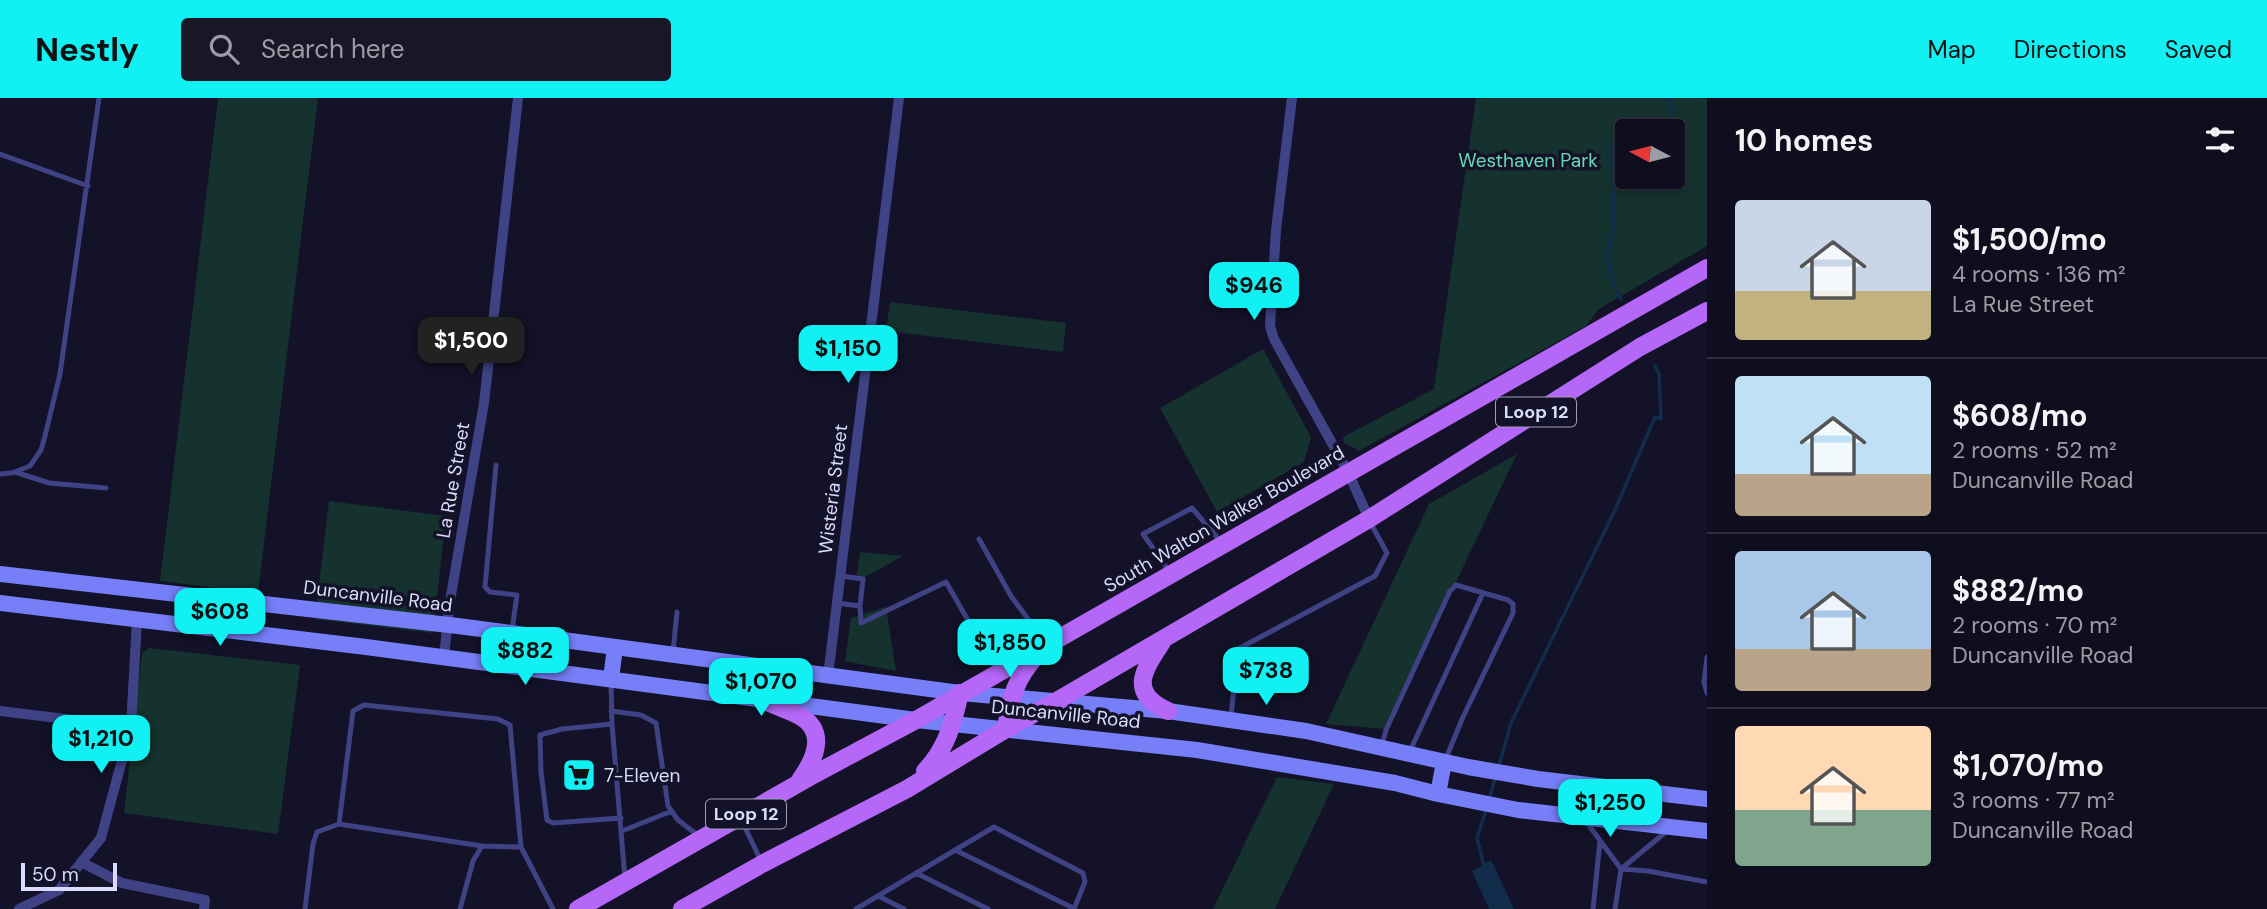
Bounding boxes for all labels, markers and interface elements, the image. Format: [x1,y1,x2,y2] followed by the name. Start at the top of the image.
[181,18,671,81] search box
[35,28,139,71] text: Nestly
[205,30,243,68] icon: search
[261,32,405,66] text: Search here
[1928,34,1976,65] text: Map
[2014,34,2127,65] text: Directions
[2165,34,2232,65] text: Saved
[1615,119,1685,189] north arrow
[1615,119,1685,189] map controls
[1735,121,1873,160] text: 10 homes
[2201,121,2239,159] icon: filters
[1458,148,1598,173] park label: Westhaven Park
[1952,220,2107,259] text: $1,500/mo
[1791,228,1875,312] icon: home
[1952,259,2126,289] text: 4 rooms · 136 m²
[1213,262,1295,322] pin: $946
[1225,270,1283,300] text: $946
[1952,289,2094,319] text: La Rue Street
[414,317,528,377] pin: $1,500
[434,325,508,355] text: $1,500
[791,326,905,385] pin: $1,150
[815,333,881,363] text: $1,150
[1952,396,2088,435] text: $608/mo
[1496,398,1576,426] road number: Loop 12
[1791,404,1875,488] icon: home
[431,420,475,540] street label: La Rue Street
[813,423,853,555] street label: Wisteria Street
[1952,435,2117,465] text: 2 rooms · 52 m²
[1099,440,1349,598] street label: South Walton Walker Boulevard
[1952,465,2133,495] text: Duncanville Road
[1952,571,2084,610] text: $882/mo
[302,574,454,618] street label: Duncanville Road
[1791,579,1875,663] icon: home
[179,588,261,648] pin: $608
[190,596,250,626] text: $608
[1952,610,2117,640] text: 2 rooms · 70 m²
[953,620,1067,679] pin: $1,850
[974,627,1046,657] text: $1,850
[484,628,566,687] pin: $882
[497,635,553,665] text: $882
[1952,640,2133,670] text: Duncanville Road
[1225,648,1307,707] pin: $738
[1239,655,1293,685] text: $738
[704,658,818,718] pin: $1,070
[725,666,797,696] text: $1,070
[990,694,1142,734] street label: Duncanville Road
[44,716,158,775] pin: $1,210
[68,723,134,753] text: $1,210
[1952,746,2104,785] text: $1,070/mo
[1791,754,1875,838] icon: home
[560,756,598,794] supermarket icon: 7-Eleven
[604,763,680,788] place label: 7-Eleven
[1553,780,1667,839] pin: $1,250
[1952,785,2115,815] text: 3 rooms · 77 m²
[1574,787,1646,817] text: $1,250
[706,800,786,828] road number: Loop 12
[1952,815,2133,845] text: Duncanville Road
[21,860,117,892] scale bar
[32,862,79,887] text: 50 m

